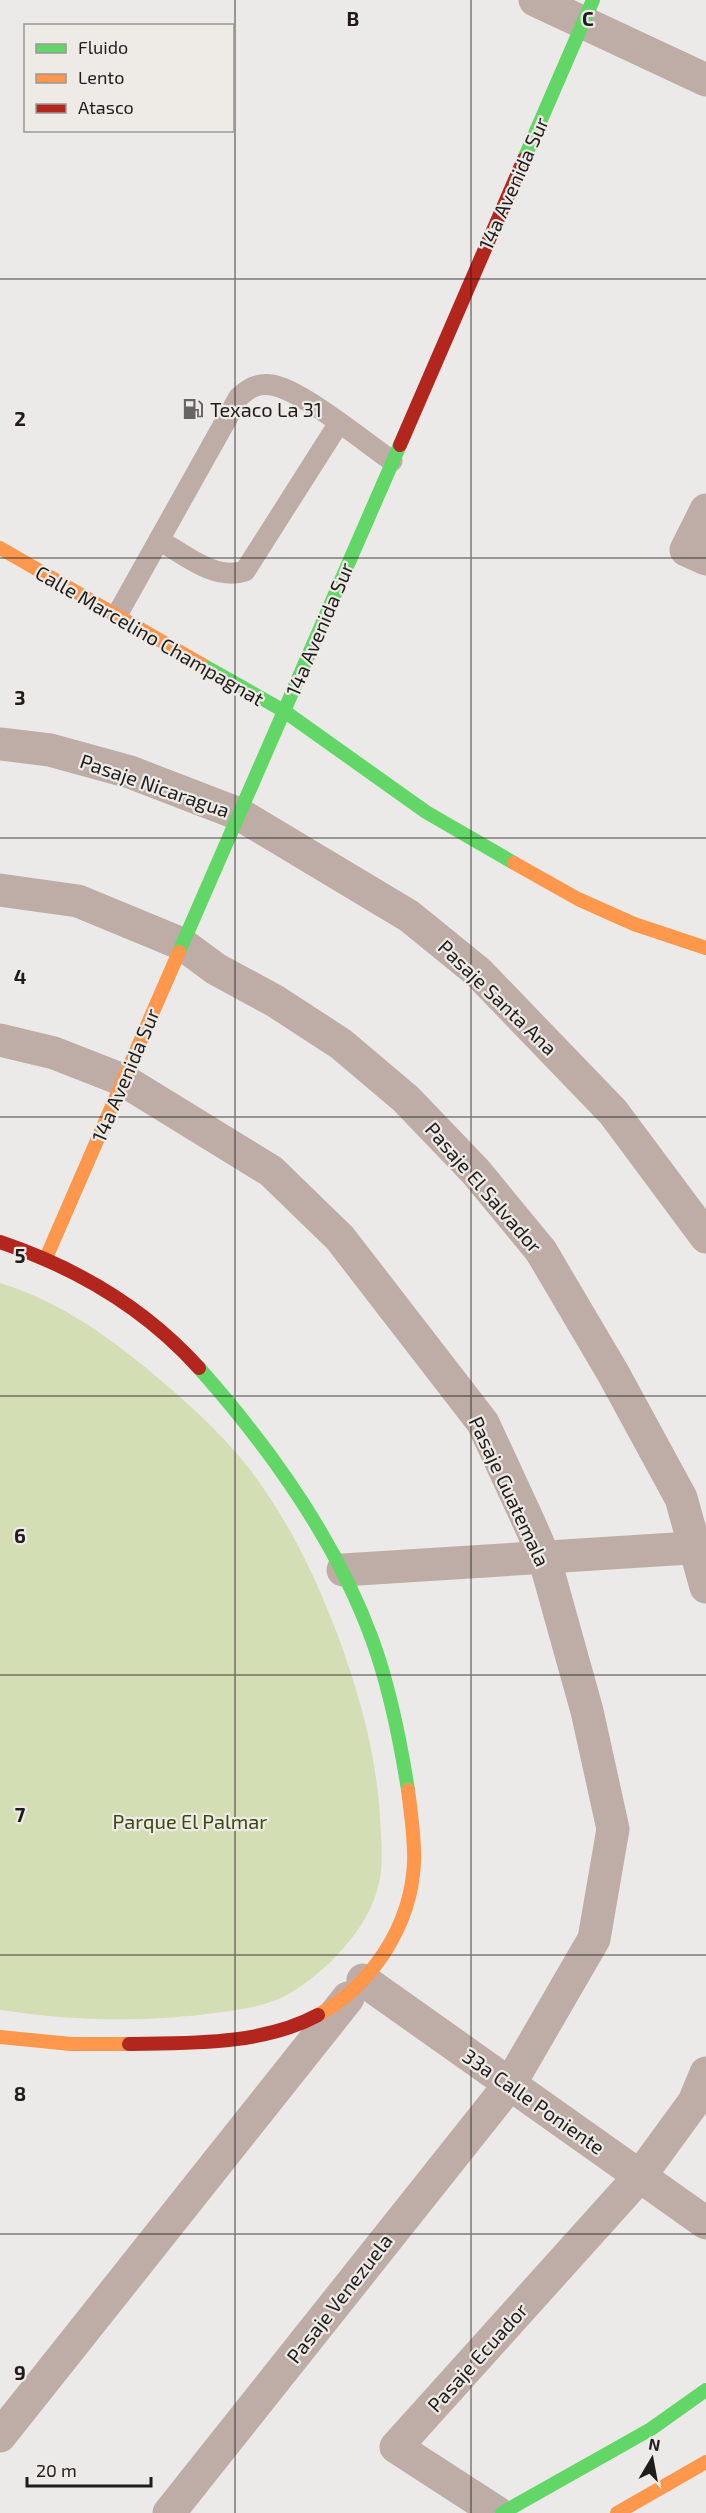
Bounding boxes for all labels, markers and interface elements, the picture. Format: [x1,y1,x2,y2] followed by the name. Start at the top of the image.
[347,6,359,30] text: B
[582,6,594,30] text: C
[24,24,234,132] legend
[78,36,128,58] text: Fluido
[78,66,124,88] text: Lento
[78,96,134,118] text: Atasco
[473,113,553,253] street label: 14a Avenida Sur
[181,397,205,421] fuel station icon: Texaco La 31
[210,397,322,421] place label: Texaco La 31
[14,406,26,430] text: 2
[280,559,358,699] street label: 14a Avenida Sur
[31,560,269,711] street label: Calle Marcelino Champagnat
[14,685,26,709] text: 3
[77,748,233,822] street label: Pasaje Nicaragua
[434,934,562,1060] street label: Pasaje Santa Ana
[14,964,27,988] text: 4
[86,1005,164,1145] street label: 14a Avenida Sur
[421,1117,547,1257] street label: Pasaje El Salvador
[14,1243,26,1267] text: 5
[465,1412,555,1570] street label: Pasaje Guatemala
[14,1523,26,1547] text: 6
[15,1802,26,1826] text: 7
[113,1809,267,1833] park label: Parque El Palmar
[459,2043,609,2159] street label: 33a Calle Poniente
[14,2081,26,2105] text: 8
[281,2229,397,2367] street label: Pasaje Venezuela
[422,2298,532,2416] street label: Pasaje Ecuador
[14,2360,26,2384] text: 9
[622,2429,682,2489] north arrow
[647,2433,662,2454] text: N
[27,2450,152,2488] scale bar
[36,2459,77,2481] text: 20 m

